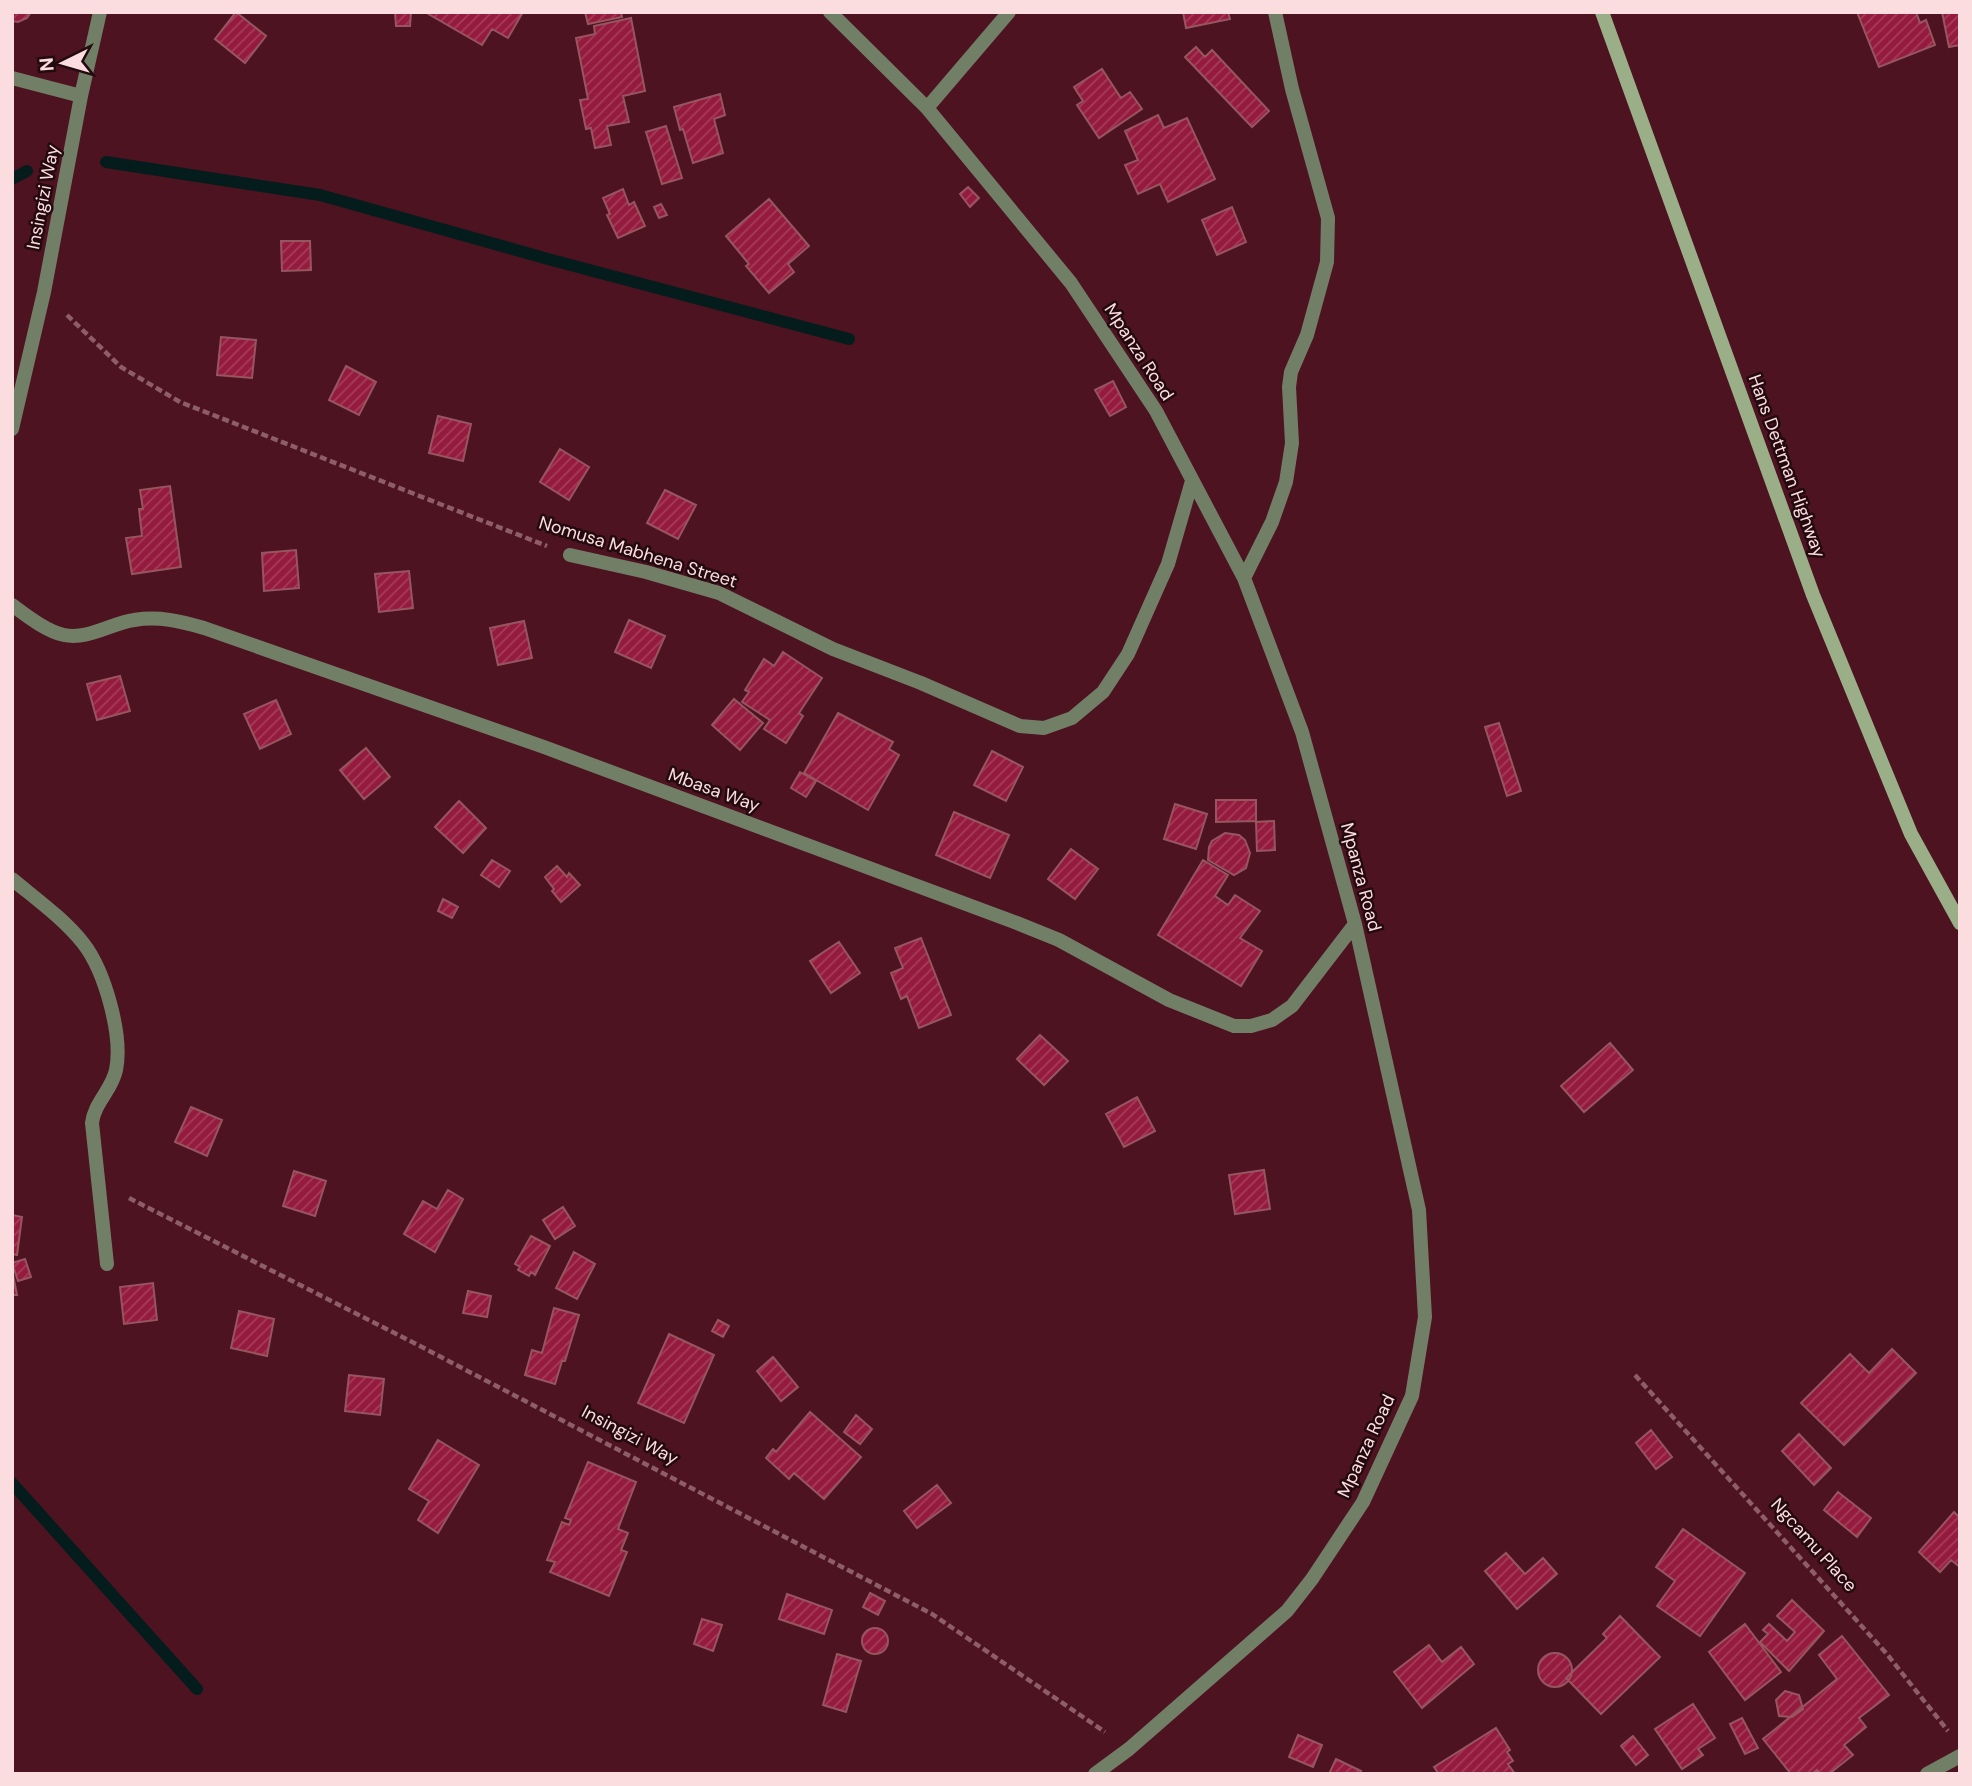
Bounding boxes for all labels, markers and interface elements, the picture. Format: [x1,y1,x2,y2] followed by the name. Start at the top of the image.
[28,28,98,98] north arrow
[34,56,60,72] text: N
[21,143,65,251] street label: Insingizi Way
[1099,299,1179,405] street label: Mpanza Road
[1743,371,1831,561] street label: Hans Dettman Highway
[536,510,740,594] street label: Nomusa Mabhena Street
[665,762,763,818] street label: Mbasa Way
[1335,820,1387,934] street label: Mpanza Road
[1332,1391,1400,1501] street label: Mpanza Road
[578,1400,682,1470] street label: Insingizi Way
[1766,1493,1862,1597] street label: Ngcamu Place

